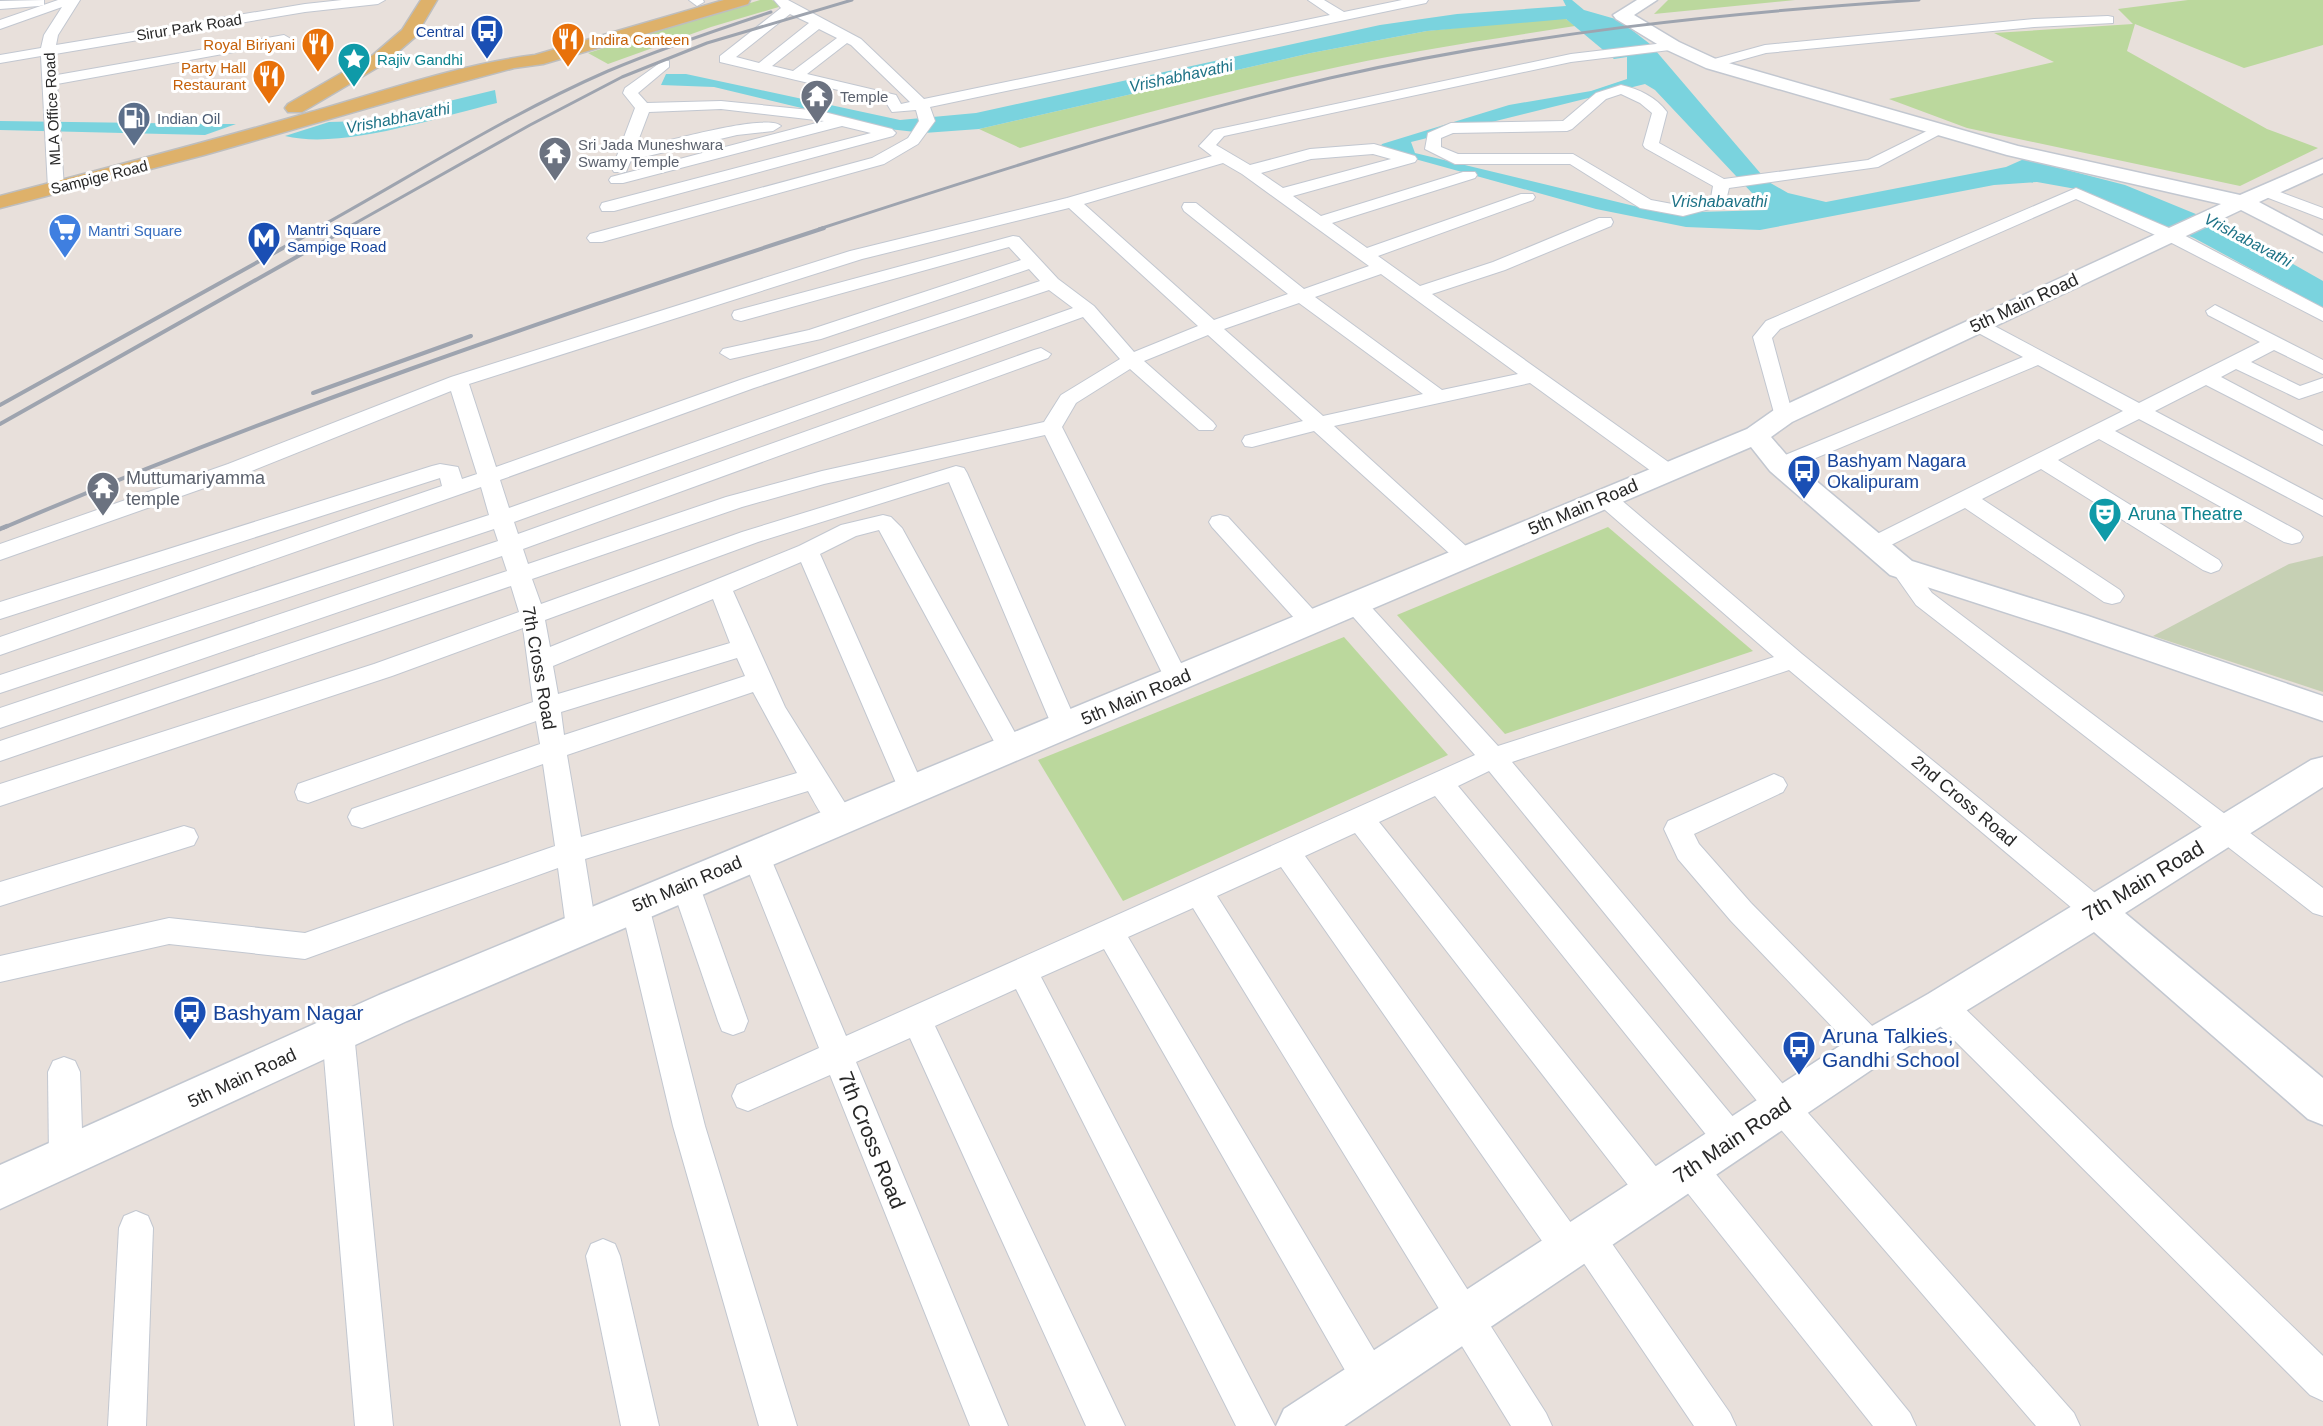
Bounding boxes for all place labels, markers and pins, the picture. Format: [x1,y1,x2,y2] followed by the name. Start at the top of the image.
[469,13,505,60] bus stop icon: Central
[550,21,586,68] restaurant icon: Indira Canteen
[416,23,464,40] place label: Central
[300,26,336,73] restaurant icon: Royal Biriyani
[591,31,689,48] place label: Indira Canteen
[203,36,295,53] place label: Royal Biriyani
[336,41,372,88] place icon: Rajiv Gandhi
[377,51,463,68] place label: Rajiv Gandhi
[251,58,287,105] restaurant icon: Party Hall Restaurant
[173,59,247,93] place label: Party Hall Restaurant
[799,78,835,125] temple icon: Temple
[840,88,888,105] place label: Temple
[116,100,152,147] fuel station icon: Indian Oil
[157,110,220,127] place label: Indian Oil
[537,135,573,182] temple icon: Sri Jada Muneshwara Swamy Temple
[578,136,724,170] place label: Sri Jada Muneshwara Swamy Temple
[47,212,83,259] supermarket icon: Mantri Square
[246,220,282,267] metro station icon: Mantri Square Sampige Road
[287,221,386,255] place label: Mantri Square Sampige Road
[88,222,182,239] place label: Mantri Square
[1827,451,1967,492] place label: Bashyam Nagara Okalipuram
[1786,453,1822,500] bus stop icon: Bashyam Nagara Okalipuram
[126,468,266,509] place label: Muttumariyamma temple
[85,470,121,517] temple icon: Muttumariyamma temple
[2087,496,2123,543] theatre icon: Aruna Theatre
[2128,504,2243,524] place label: Aruna Theatre
[172,994,208,1041] bus stop icon: Bashyam Nagar
[213,1001,364,1024] place label: Bashyam Nagar
[1822,1024,1960,1071] place label: Aruna Talkies, Gandhi School
[1781,1029,1817,1076] bus stop icon: Aruna Talkies, Gandhi School

